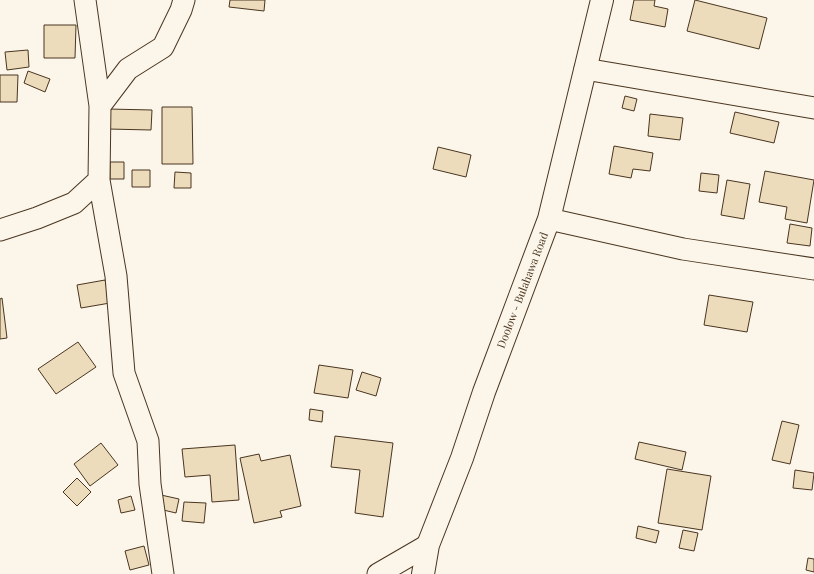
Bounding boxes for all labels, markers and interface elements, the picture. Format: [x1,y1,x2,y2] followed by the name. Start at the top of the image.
[493,229,551,350] street label: Doolow - Bulahawa Road

